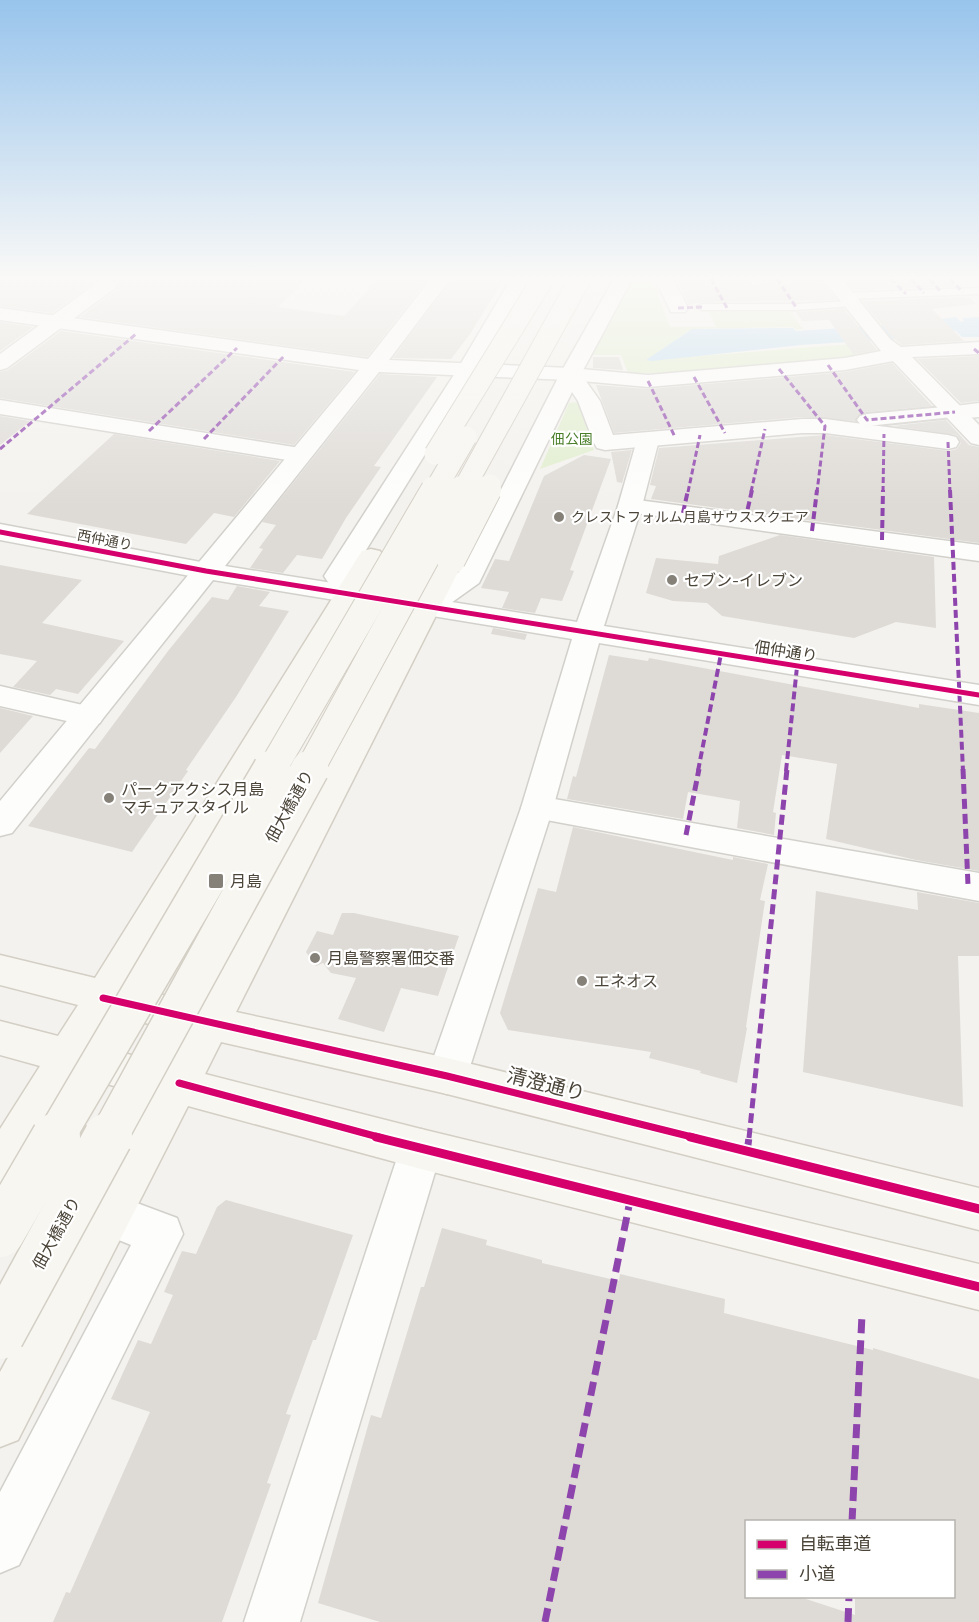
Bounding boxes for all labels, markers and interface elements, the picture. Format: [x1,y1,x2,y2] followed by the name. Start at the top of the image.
[551,428,593,449] park label: 佃公園
[571,506,809,527] place label: クレストフォルム月島サウススクエア
[552,510,566,524] marker: クレストフォルム月島サウススクエア
[76,524,135,555] street label: 西仲通り
[684,568,803,592] place label: セブン-イレブン
[665,573,679,587] marker: セブン-イレブン
[753,634,819,668] street label: 佃仲通り
[259,765,319,847] street label: 佃大橋通り
[121,777,264,819] place label: パークアクシス月島 マチュアスタイル
[102,791,116,805] marker: パークアクシス月島 マチュアスタイル
[230,869,262,893] place label: 月島
[207,872,225,890] marker: 月島
[327,946,455,970] place label: 月島警察署佃交番
[308,951,322,965] marker: 月島警察署佃交番
[594,969,658,993] place label: エネオス
[575,974,589,988] marker: エネオス
[504,1059,589,1108] street label: 清澄通り
[26,1192,86,1274] street label: 佃大橋通り
[745,1520,955,1598] legend
[799,1530,871,1557] text: 自転車道
[799,1560,835,1587] text: 小道

